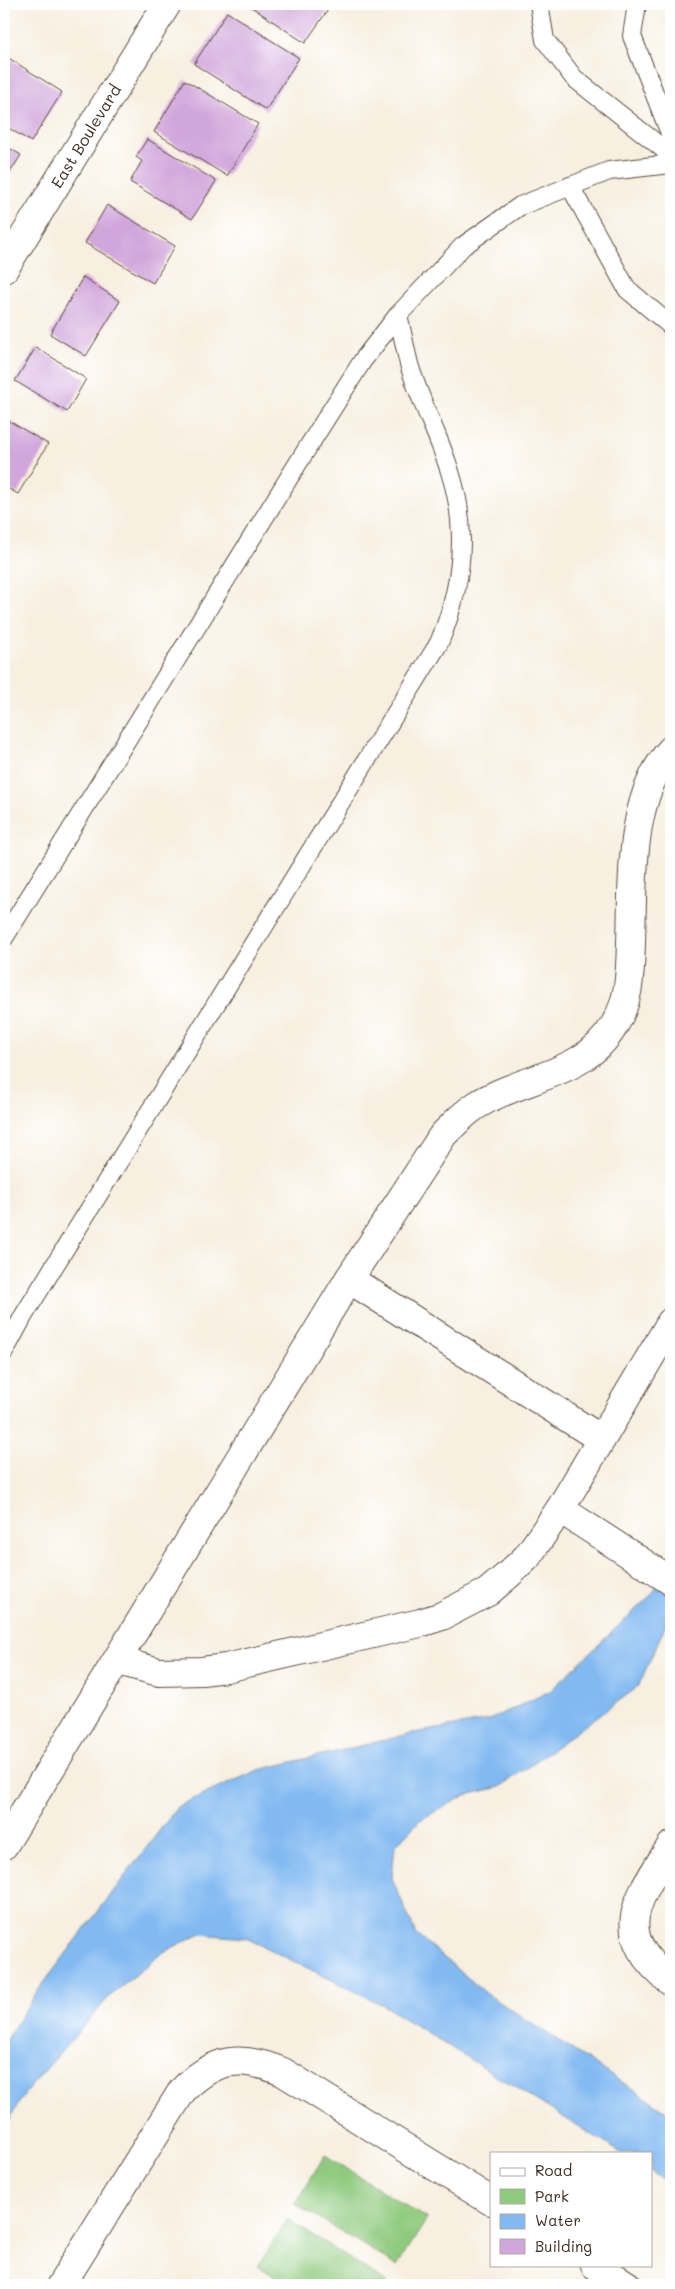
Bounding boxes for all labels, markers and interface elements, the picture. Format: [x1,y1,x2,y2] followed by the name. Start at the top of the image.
[45,80,125,192] street label: East Boulevard
[490,2152,652,2266] legend
[535,2160,572,2180] text: Road
[535,2186,569,2206] text: Park
[535,2210,581,2230] text: Water
[535,2236,592,2256] text: Building

